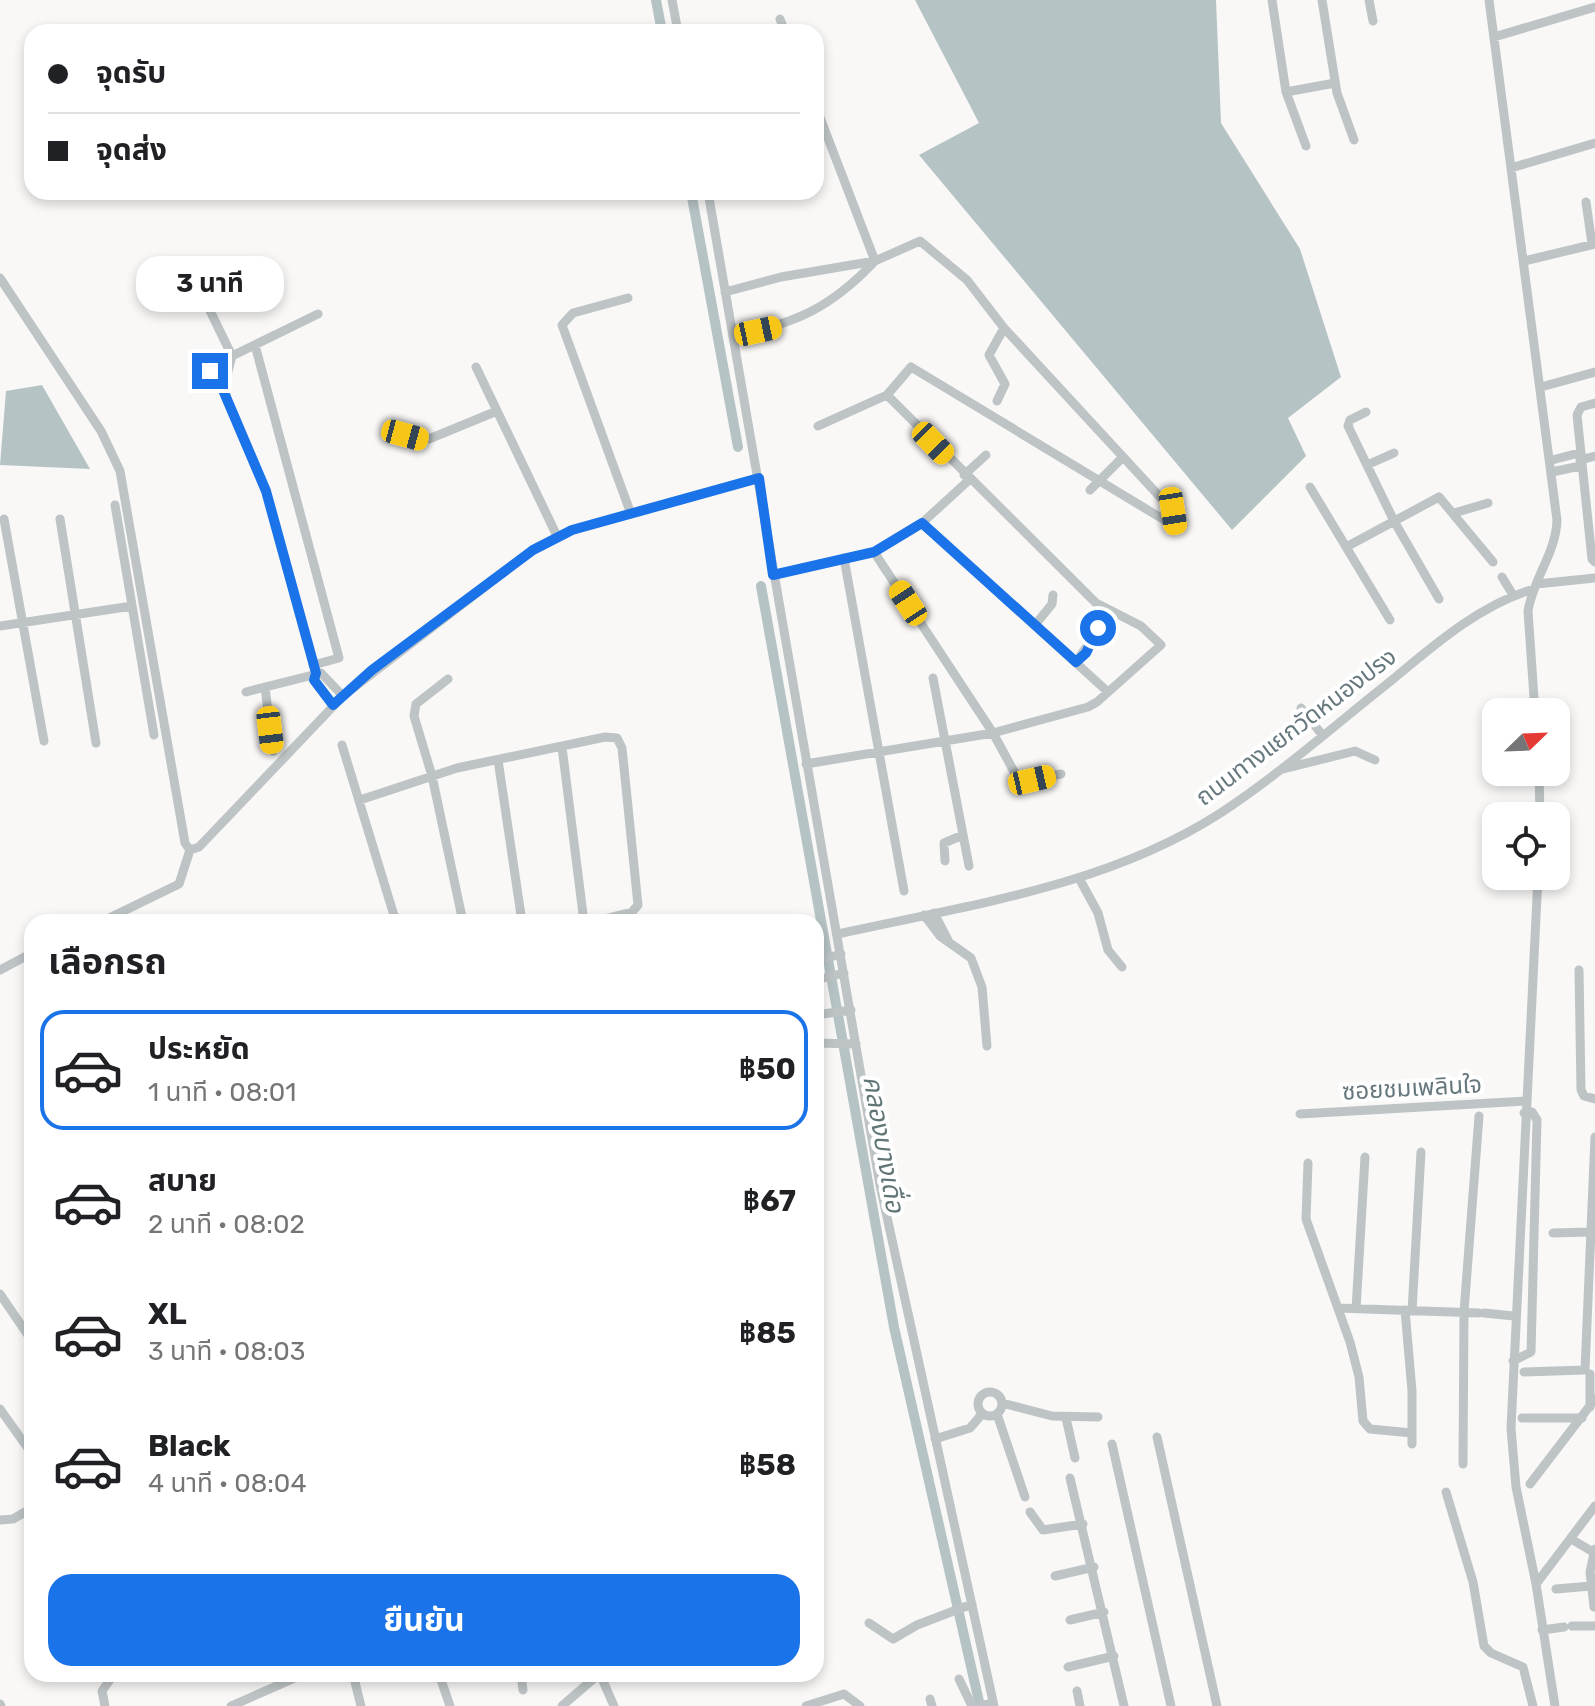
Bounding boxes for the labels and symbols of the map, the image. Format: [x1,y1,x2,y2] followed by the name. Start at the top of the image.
[136,255,284,311] callout: 3 นาที
[732,314,784,348] car
[192,353,228,389] route end
[379,417,431,453] car
[908,417,958,469] car
[1157,485,1189,537] car
[885,576,931,630] car
[1080,610,1116,646] route start
[1190,642,1402,812] street label: ถนนทางแยกวัดหนองปรง
[1482,698,1570,786] north arrow
[255,705,285,755] car
[1006,763,1058,797] car
[1341,1070,1483,1106] street label: ซอยชมเพลินใจ
[856,1073,914,1216] water label: คลองบางเดื่อ

